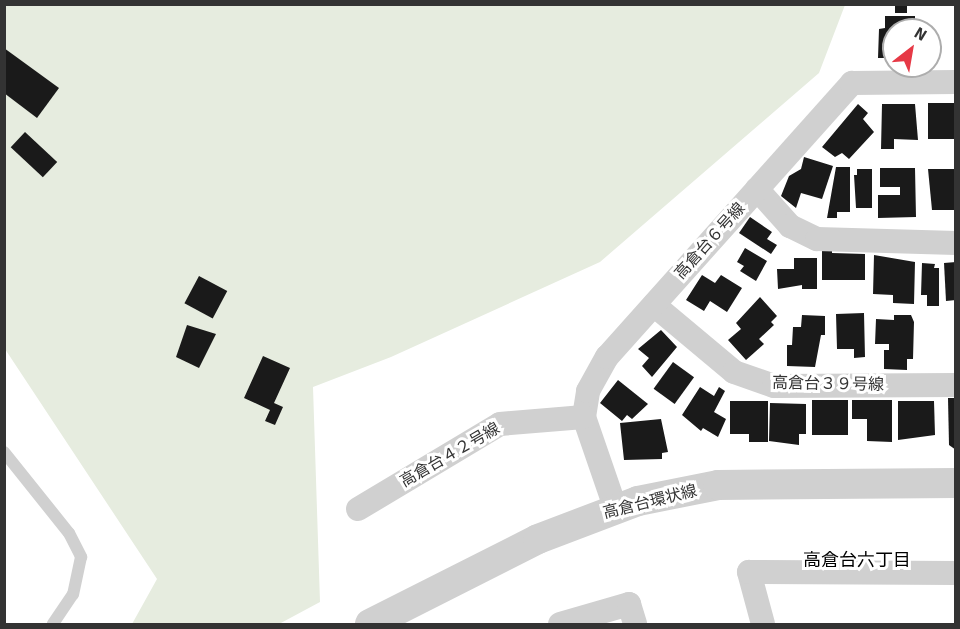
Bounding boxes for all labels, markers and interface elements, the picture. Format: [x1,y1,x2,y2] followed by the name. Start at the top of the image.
[882,18,942,78] north arrow
[910,23,930,46] text: N
[671,199,749,283] street label: 高倉台６号線
[772,373,884,395] street label: 高倉台３９号線
[397,419,503,491] street label: 高倉台４２号線
[601,481,699,523] street label: 高倉台環状線
[803,549,911,571] district label: 高倉台六丁目

